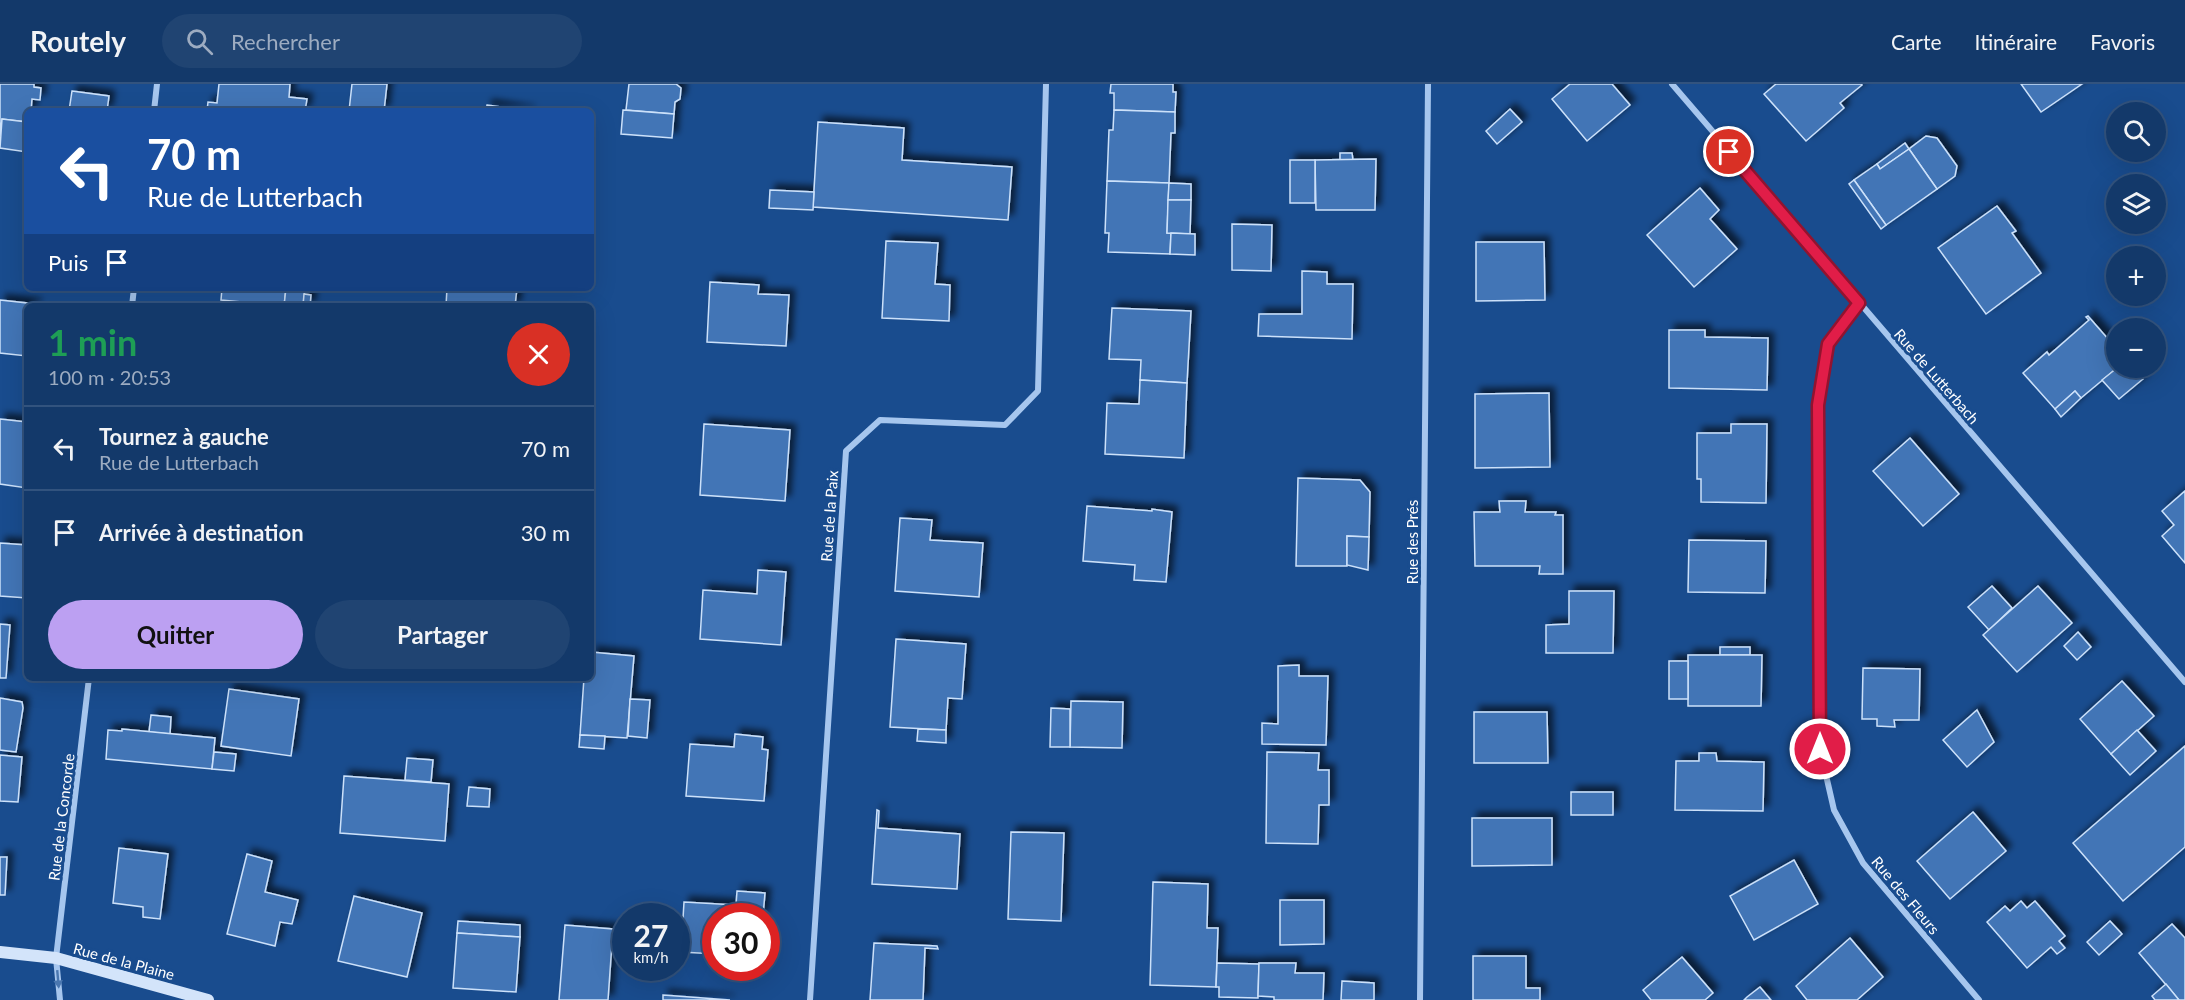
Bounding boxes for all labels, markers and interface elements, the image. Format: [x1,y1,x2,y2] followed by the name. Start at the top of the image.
[162,14,582,68] search box
[30,24,126,58] text: Routely
[183,25,216,58] icon: search
[231,28,340,55] text: Rechercher
[1891,29,1942,54] text: Carte
[1975,29,2057,54] text: Itinéraire
[2090,29,2155,54] text: Favoris
[2106,102,2166,378] map controls
[2106,102,2166,162] button: search
[1703,126,1754,177] pin
[147,129,241,179] text: 70 m
[48,132,126,210] icon: left
[1712,135,1745,168] icon: arrive
[2106,174,2166,234] button: layers
[147,180,363,213] text: Rue de Lutterbach
[100,246,133,279] icon: arrive
[2106,246,2166,306] button: +
[48,249,88,276] text: Puis
[2106,318,2166,378] button: −
[48,320,137,364] text: 1 min
[507,323,570,386] button: close
[1891,325,1983,427] street label: Rue de Lutterbach
[48,365,171,389] text: 100 m · 20:53
[99,423,269,450] text: Tournez à gauche
[48,432,81,465] icon: left
[521,435,570,462] text: 70 m
[99,450,259,474] text: Rue de Lutterbach
[817,469,841,562] street label: Rue de la Paix
[1403,500,1421,584] street label: Rue des Prés
[48,516,81,549] icon: arrive
[99,519,304,546] text: Arrivée à destination
[521,519,570,546] text: 30 m
[48,600,303,669] button: Quitter
[315,600,570,669] button: Partager
[1788,717,1852,781] position arrow
[44,752,78,882] street label: Rue de la Concorde
[1868,852,1944,938] street label: Rue des Fleurs
[702,903,780,981] speed limit sign: 30
[634,917,668,953] text: 27
[71,939,177,983] street label: Rue de la Plaine
[633,948,669,966] text: km/h
[53,969,63,988] one-way arrow

